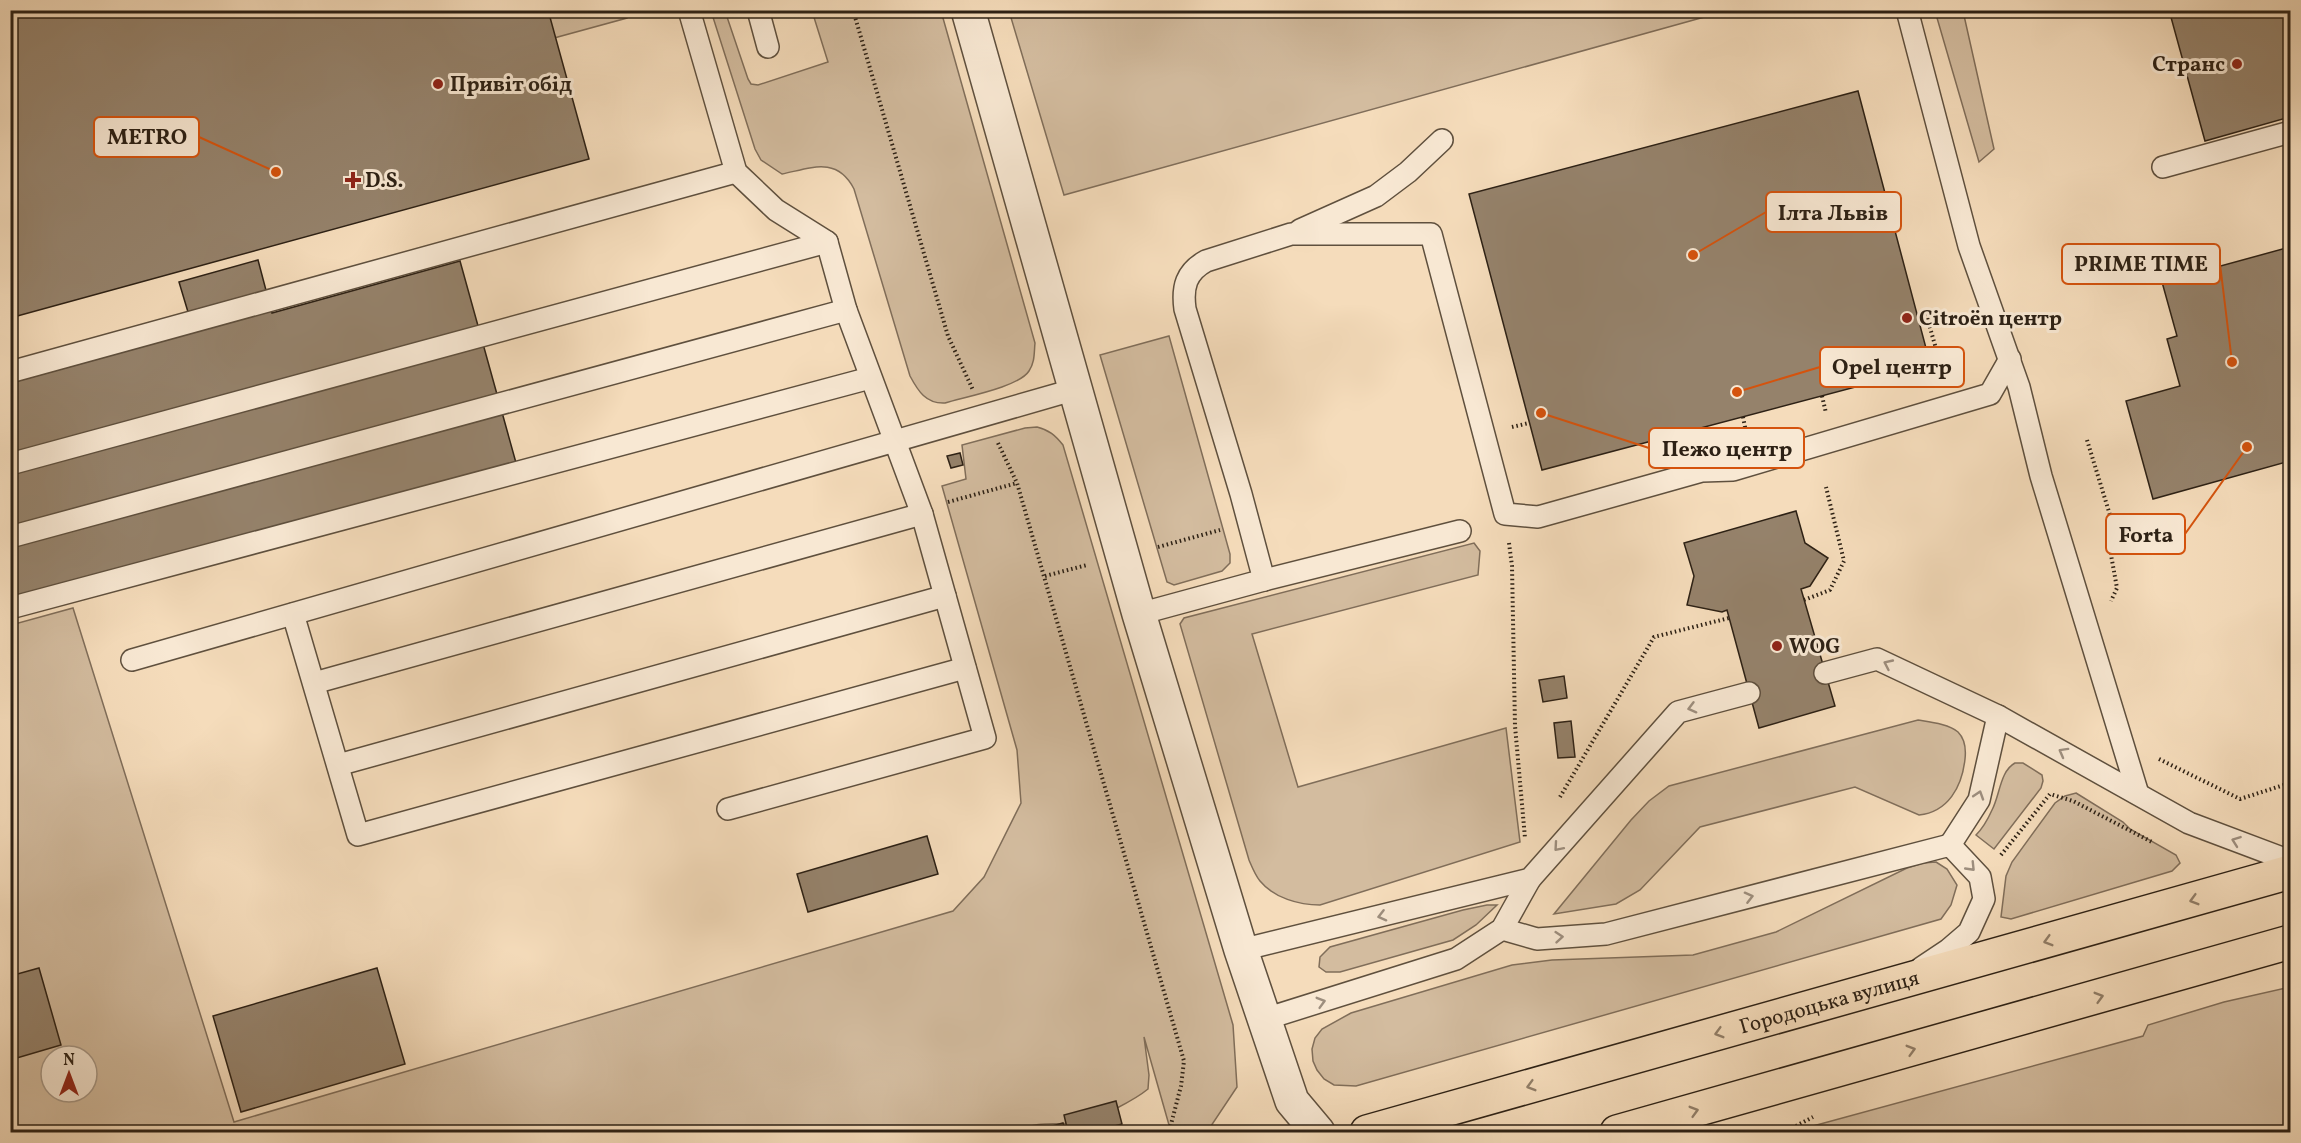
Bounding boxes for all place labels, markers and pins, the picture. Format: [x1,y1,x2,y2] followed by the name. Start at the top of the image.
[2152,51,2225,80] place label: Странс
[2230,57,2244,71] marker: Странс
[450,71,572,100] place label: Привіт обід
[431,77,445,91] marker: Привіт обід
[94,117,199,157] callout: METRO
[365,167,403,196] place label: D.S.
[346,173,360,187] marker: D.S.
[1766,192,1901,232] callout: Ілта Львів
[2062,244,2220,284] callout: PRIME TIME
[1919,305,2062,334] place label: Citroën центр
[1900,311,1914,325] marker: Citroën центр
[1820,347,1964,387] callout: Opel центр
[1649,428,1804,468] callout: Пежо центр
[2106,514,2185,554] callout: Forta
[1789,633,1840,662] place label: WOG
[1770,639,1784,653] marker: WOG

